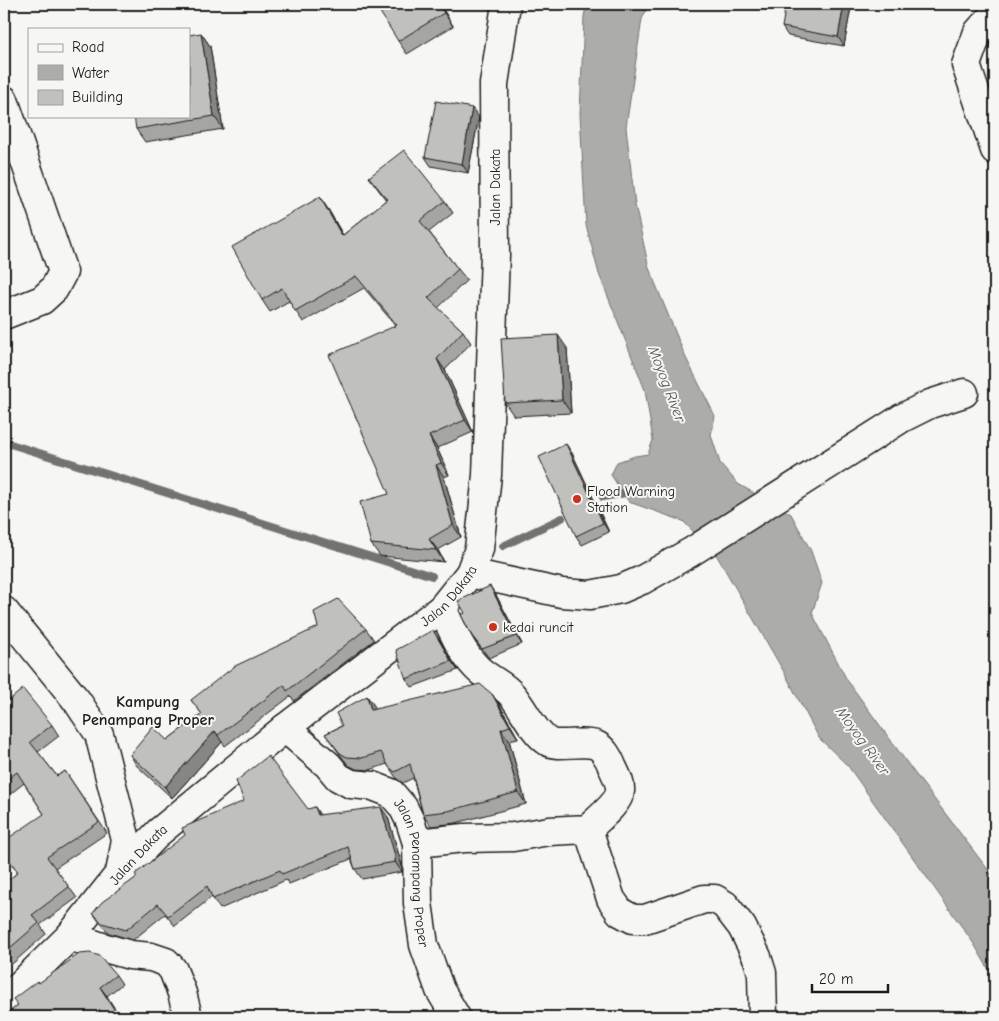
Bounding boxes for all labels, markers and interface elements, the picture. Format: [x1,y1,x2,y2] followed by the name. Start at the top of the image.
[28,28,190,118] legend
[72,38,104,56] text: Road
[72,64,109,82] text: Water
[72,88,123,106] text: Building
[487,149,504,225] street label: Jalan Dakata
[644,342,690,426] water label: Moyog River
[587,483,675,516] place label: Flood Warning Station
[571,493,583,505] marker: Flood Warning Station
[417,563,480,630] street label: Jalan Dakata
[503,619,574,636] place label: kedai runcit
[487,621,499,633] marker: kedai runcit
[82,693,214,729] district label: Kampung Penampang Proper
[832,702,894,780] water label: Moyog River
[391,795,433,949] street label: Jalan Penampang Proper
[106,820,170,888] street label: Jalan Dakata
[812,961,888,993] scale bar
[819,970,853,988] text: 20 m

